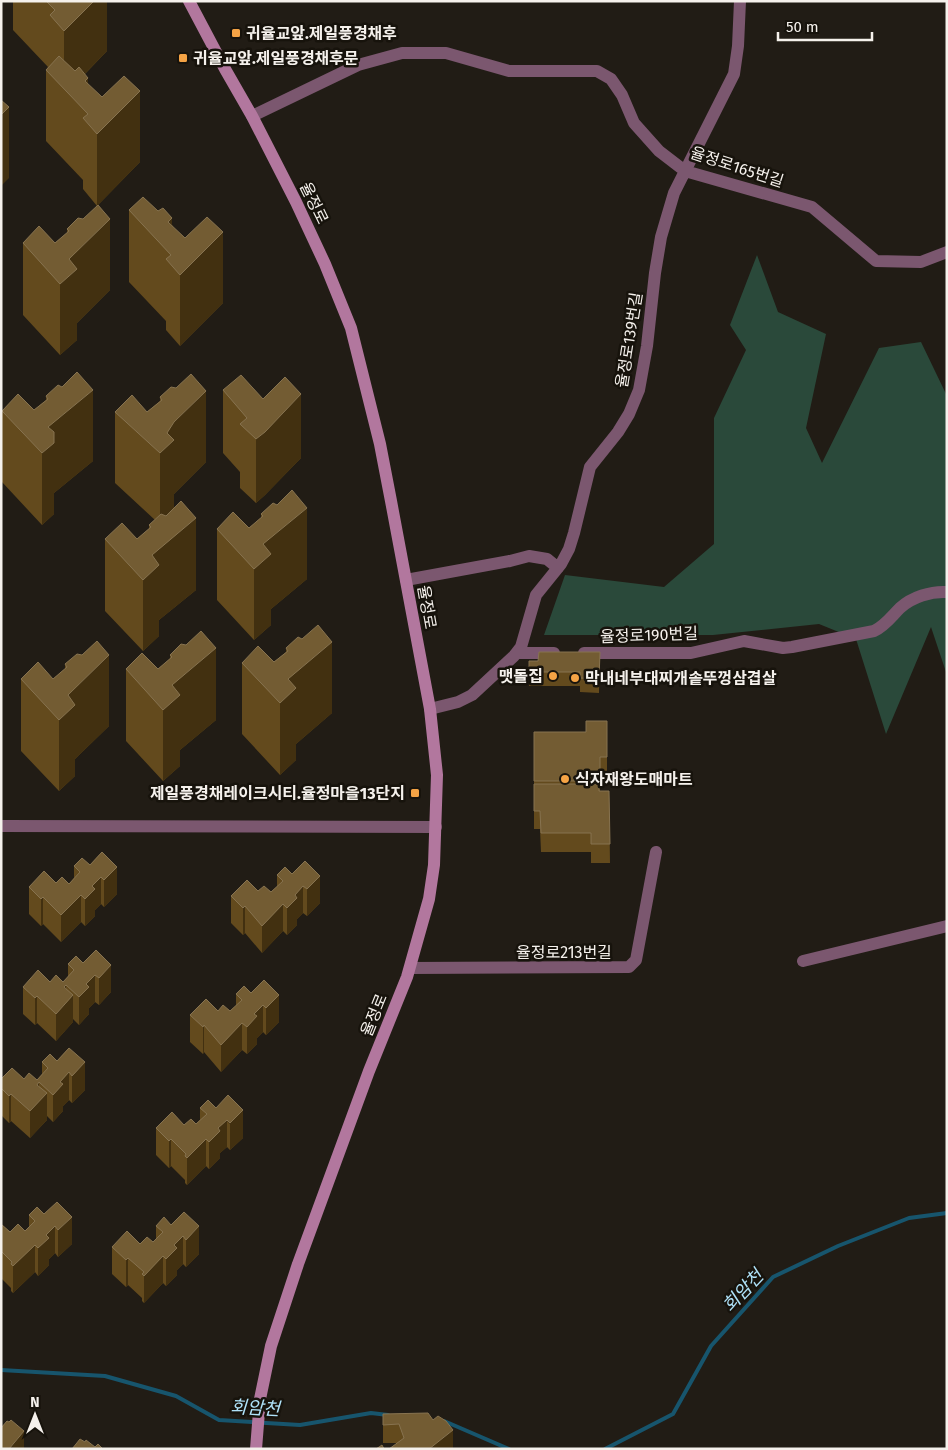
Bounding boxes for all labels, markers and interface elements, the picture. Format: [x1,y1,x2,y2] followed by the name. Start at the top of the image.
[778,10,872,42] scale bar
[786,18,819,36] text: 50 m
[246,24,397,43] place label: 귀율교앞.제일풍경채후
[230,27,242,39] marker: 귀율교앞.제일풍경채후
[193,49,359,68] place label: 귀율교앞.제일풍경채후문
[177,52,189,64] marker: 귀율교앞.제일풍경채후문
[688,143,786,191] street label: 율정로165번길
[296,179,332,227] street label: 율정로
[612,291,646,389] street label: 율정로139번길
[414,584,440,631] street label: 율정로
[600,624,698,646] street label: 율정로190번길
[499,667,543,686] place label: 맷돌집
[585,669,777,688] place label: 막내네부대찌개솥뚜껑삼겹살
[547,670,559,682] marker: 맷돌집
[569,672,581,684] marker: 막내네부대찌개솥뚜껑삼겹살
[575,770,693,789] place label: 식자재왕도매마트
[559,773,571,785] marker: 식자재왕도매마트
[150,784,405,803] place label: 제일풍경채레이크시티.율정마을13단지
[409,787,421,799] marker: 제일풍경채레이크시티.율정마을13단지
[516,943,612,962] street label: 율정로213번길
[357,991,391,1039] street label: 율정로
[718,1264,770,1317] water label: 회암천
[10,1390,60,1440] north arrow
[30,1394,40,1411] text: N
[230,1396,283,1420] water label: 회암천

